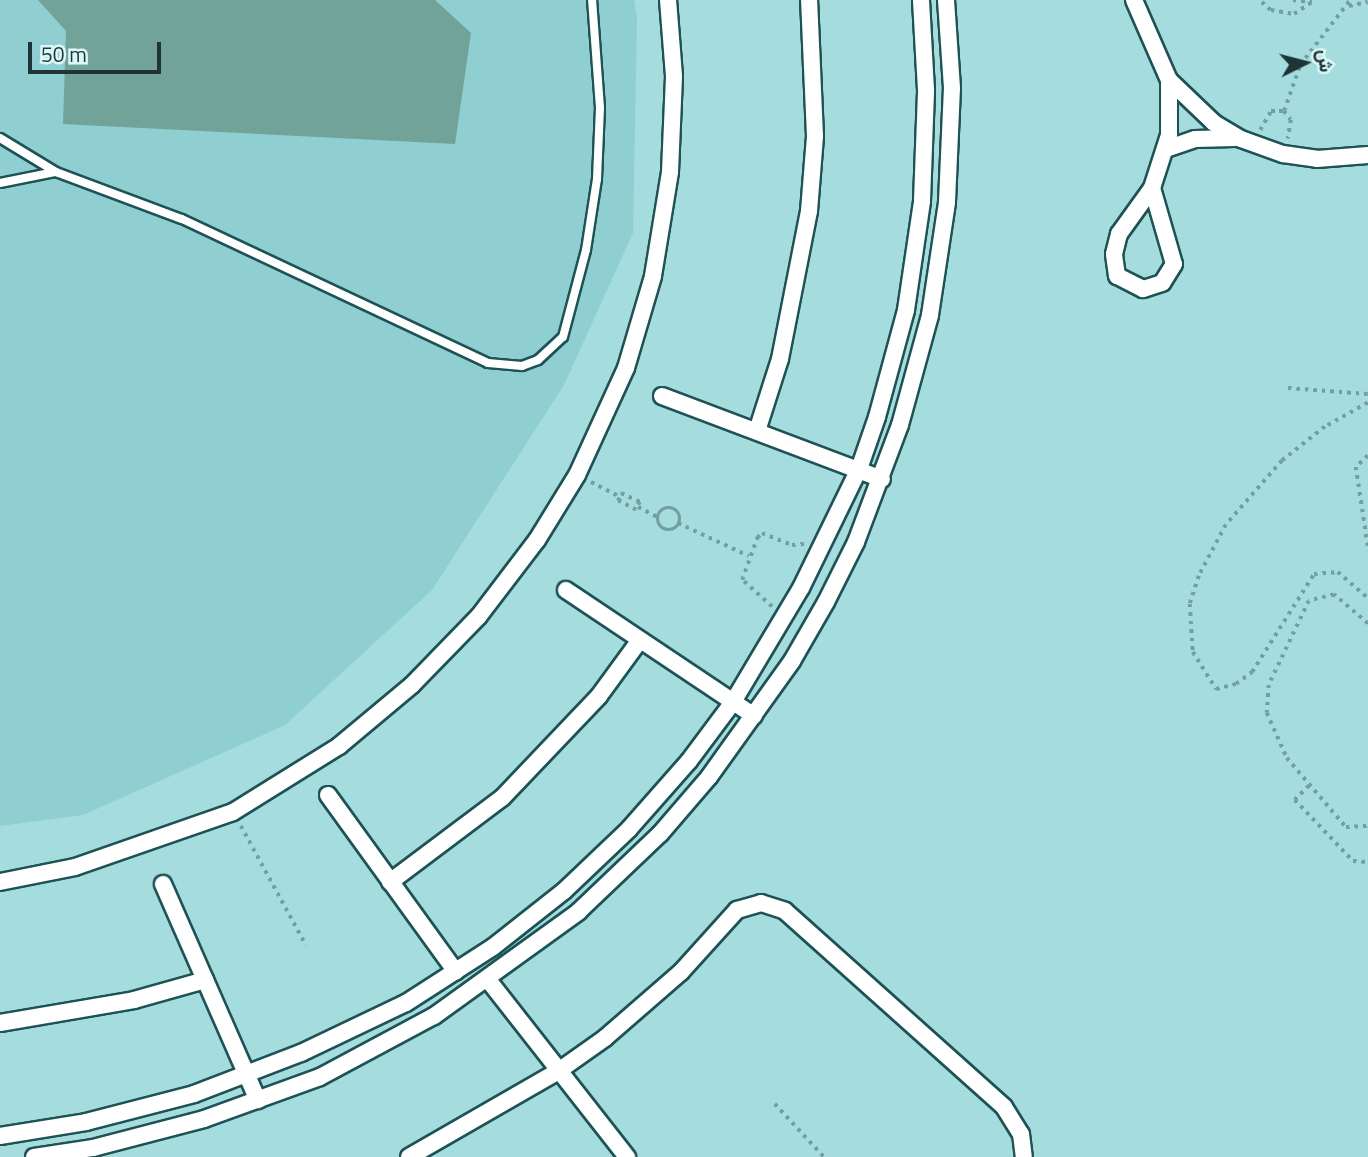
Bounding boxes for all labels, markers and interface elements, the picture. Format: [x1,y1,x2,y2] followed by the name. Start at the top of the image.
[32,28,164,72] scale bar
[1270,28,1340,98] north arrow
[41,38,87,70] text: 50 m
[1311,48,1342,74] text: ش

